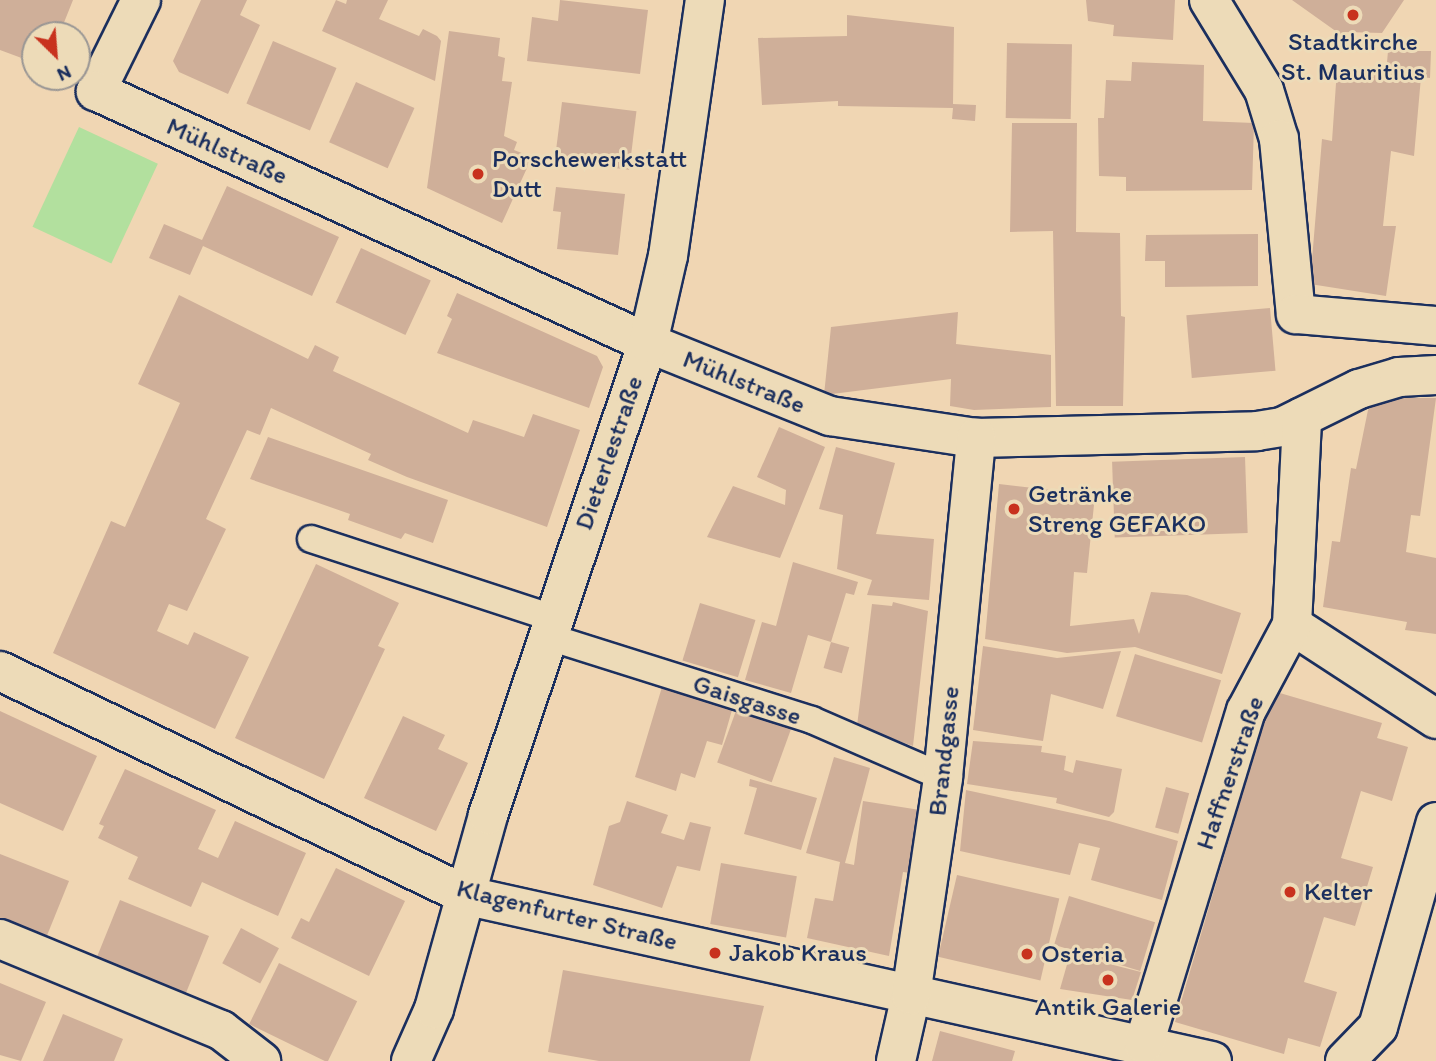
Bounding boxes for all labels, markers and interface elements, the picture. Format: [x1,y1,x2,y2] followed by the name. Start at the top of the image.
[1345,7,1361,23] marker: Stadtkirche St. Mauritius
[21,21,91,91] north arrow
[1281,26,1425,88] place label: Stadtkirche St. Mauritius
[54,61,75,87] text: N
[162,110,292,192] street label: Mühlstraße
[492,143,687,204] place label: Porschewerkstatt Dutt
[470,166,486,182] marker: Porschewerkstatt Dutt
[678,343,810,421] street label: Mühlstraße
[568,372,650,534] street label: Dieterlestraße
[1028,478,1206,540] place label: Getränke Streng GEFAKO
[1006,501,1022,517] marker: Getränke Streng GEFAKO
[689,668,805,732] street label: Gaisgasse
[922,684,966,818] street label: Brandgasse
[1189,692,1271,854] street label: Haffnerstraße
[453,872,681,958] street label: Klagenfurter Straße
[1304,876,1373,908] place label: Kelter
[1282,884,1298,900] marker: Kelter
[729,937,867,969] place label: Jakob Kraus
[1041,938,1124,970] place label: Osteria
[707,945,723,961] marker: Jakob Kraus
[1019,946,1035,962] marker: Osteria
[1100,972,1116,988] marker: Antik Galerie
[1034,991,1182,1023] place label: Antik Galerie

